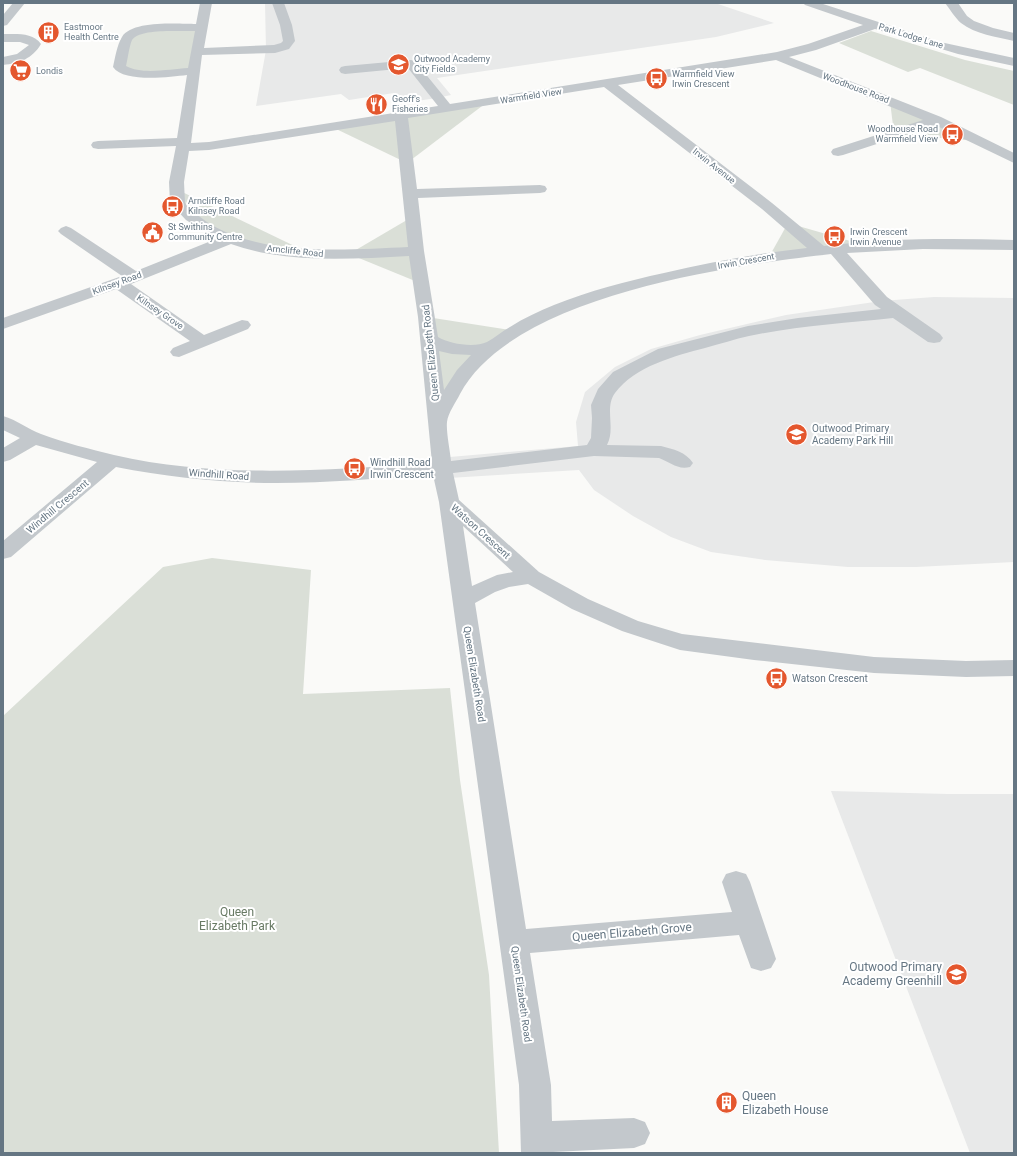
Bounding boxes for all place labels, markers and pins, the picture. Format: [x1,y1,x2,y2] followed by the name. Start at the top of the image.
[36,19,62,45] building icon: Eastmoor Health Centre
[64,22,119,42] place label: Eastmoor Health Centre
[385,51,411,77] school or university icon: Outwood Academy City Fields
[414,54,491,74] place label: Outwood Academy City Fields
[7,58,33,84] supermarket icon: Londis
[36,66,63,76] place label: Londis
[643,66,669,92] bus stop icon: Warmfield View Irwin Crescent
[672,69,735,89] place label: Warmfield View Irwin Crescent
[364,91,390,117] restaurant icon: Geoff's Fisheries
[392,94,429,114] place label: Geoff's Fisheries
[940,121,966,147] bus stop icon: Woodhouse Road Warmfield View
[867,124,938,144] place label: Woodhouse Road Warmfield View
[159,193,185,219] bus stop icon: Arncliffe Road Kilnsey Road
[188,196,245,216] place label: Arncliffe Road Kilnsey Road
[139,219,165,245] public building icon: St Swithins Community Centre
[168,222,243,242] place label: St Swithins Community Centre
[822,224,848,250] bus stop icon: Irwin Crescent Irwin Avenue
[850,227,907,247] place label: Irwin Crescent Irwin Avenue
[783,421,809,447] school or university icon: Outwood Primary Academy Park Hill
[812,423,893,446] place label: Outwood Primary Academy Park Hill
[342,455,368,481] bus stop icon: Windhill Road Irwin Crescent
[370,457,434,480] place label: Windhill Road Irwin Crescent
[764,665,790,691] bus stop icon: Watson Crescent
[792,673,868,684] place label: Watson Crescent
[842,960,942,988] place label: Outwood Primary Academy Greenhill
[944,961,970,987] school or university icon: Outwood Primary Academy Greenhill
[742,1089,828,1117] place label: Queen Elizabeth House
[713,1090,739,1116] building icon: Queen Elizabeth House

